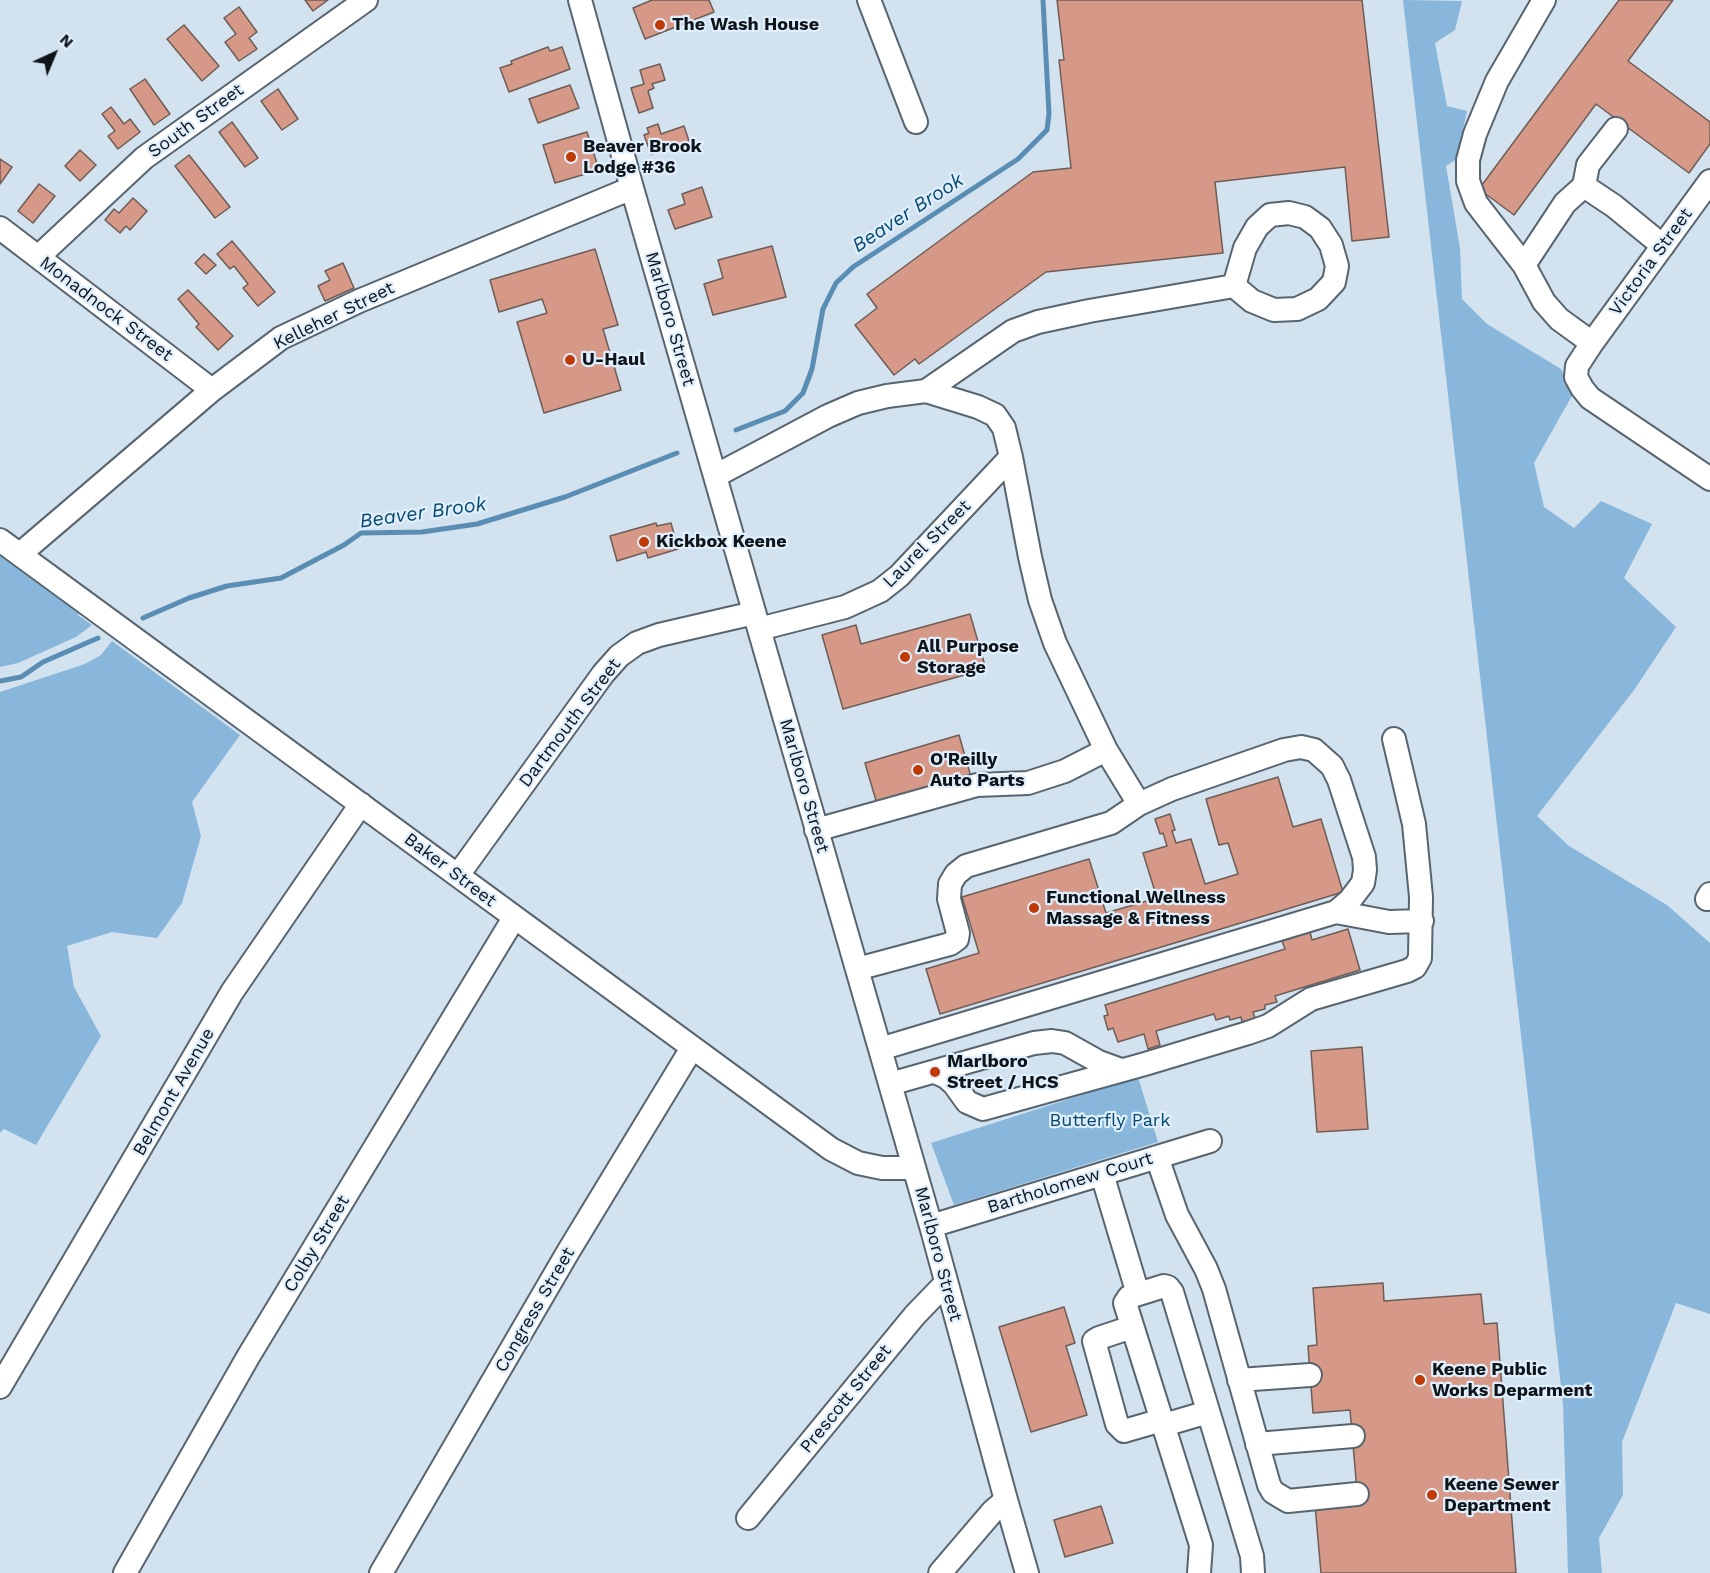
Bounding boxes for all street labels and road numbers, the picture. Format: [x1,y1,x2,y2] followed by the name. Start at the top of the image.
[144,79,248,163] street label: South Street
[1605,204,1697,320] street label: Victoria Street
[641,249,699,389] street label: Marlboro Street
[35,252,177,366] street label: Monadnock Street
[270,277,398,355] street label: Kelleher Street
[879,496,975,592] street label: Laurel Street
[515,654,625,792] street label: Dartmouth Street
[775,716,833,856] street label: Marlboro Street
[400,828,500,912] street label: Baker Street
[129,1024,219,1160] street label: Belmont Avenue
[985,1148,1155,1218] street label: Bartholomew Court
[910,1184,966,1324] street label: Marlboro Street
[280,1192,354,1296] street label: Colby Street
[490,1244,580,1376] street label: Congress Street
[796,1341,896,1457] street label: Prescott Street

